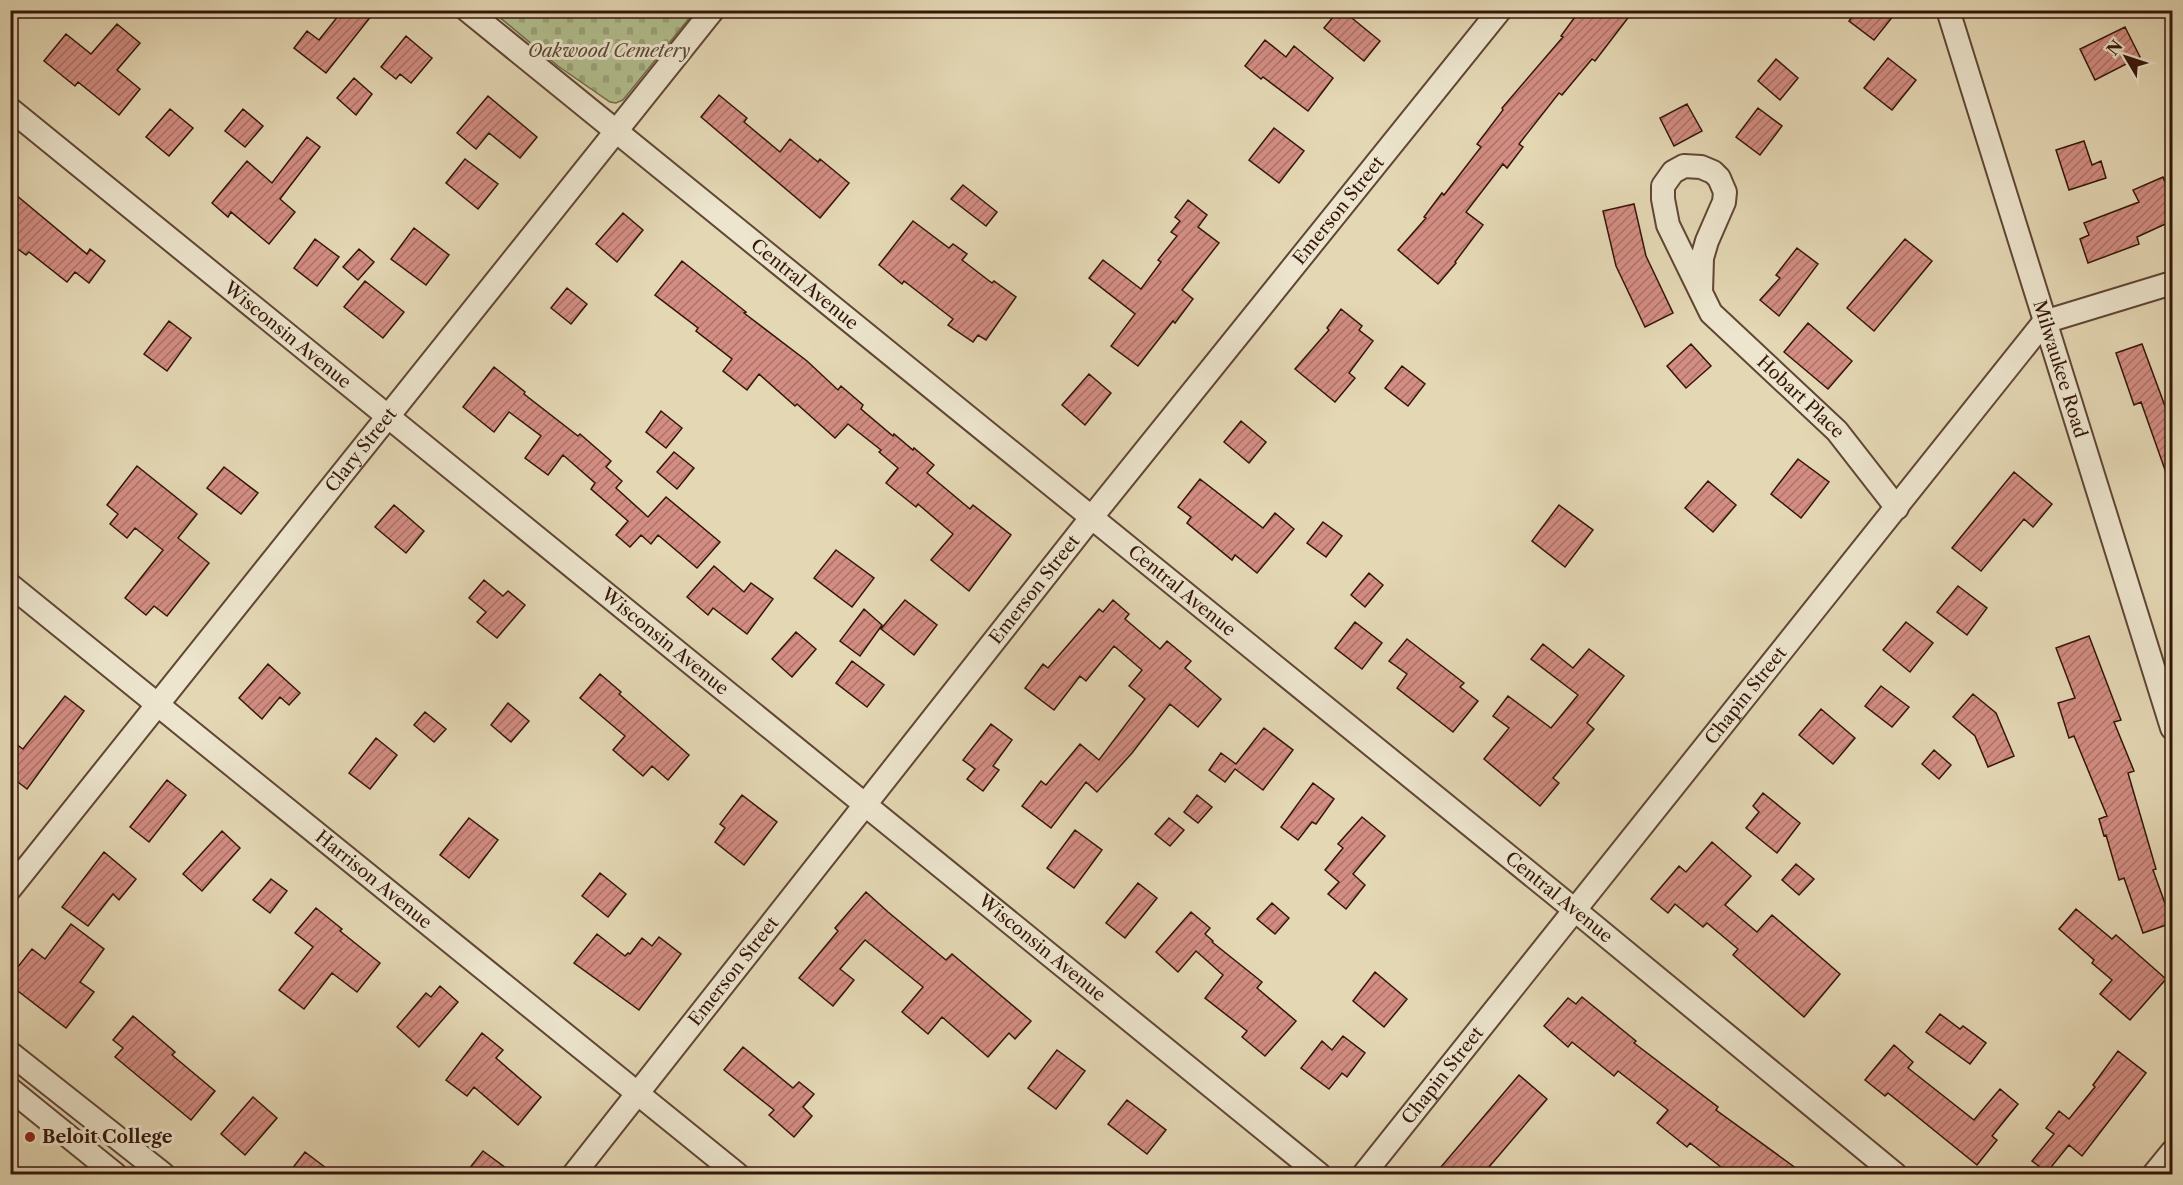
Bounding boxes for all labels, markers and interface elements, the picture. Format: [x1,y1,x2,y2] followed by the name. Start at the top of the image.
[2096,27,2156,87] north arrow
[2102,36,2127,59] text: N
[528,40,690,62] park label: Oakwood Cemetery
[1288,151,1389,269] street label: Emerson Street
[746,234,863,334] street label: Central Avenue
[219,276,356,393] street label: Wisconsin Avenue
[2028,297,2092,441] street label: Milwaukee Road
[1752,351,1849,442] street label: Hobart Place
[321,403,402,497] street label: Clary Street
[985,530,1085,649] street label: Emerson Street
[1124,541,1240,641] street label: Central Avenue
[596,583,733,700] street label: Wisconsin Avenue
[1700,642,1792,749] street label: Chapin Street
[311,826,436,933] street label: Harrison Avenue
[1501,847,1617,948] street label: Central Avenue
[973,889,1110,1006] street label: Wisconsin Avenue
[684,912,784,1030] street label: Emerson Street
[1397,1022,1489,1129] street label: Chapin Street
[42,1126,173,1148] place label: Beloit College
[23,1130,37,1144] marker: Beloit College

